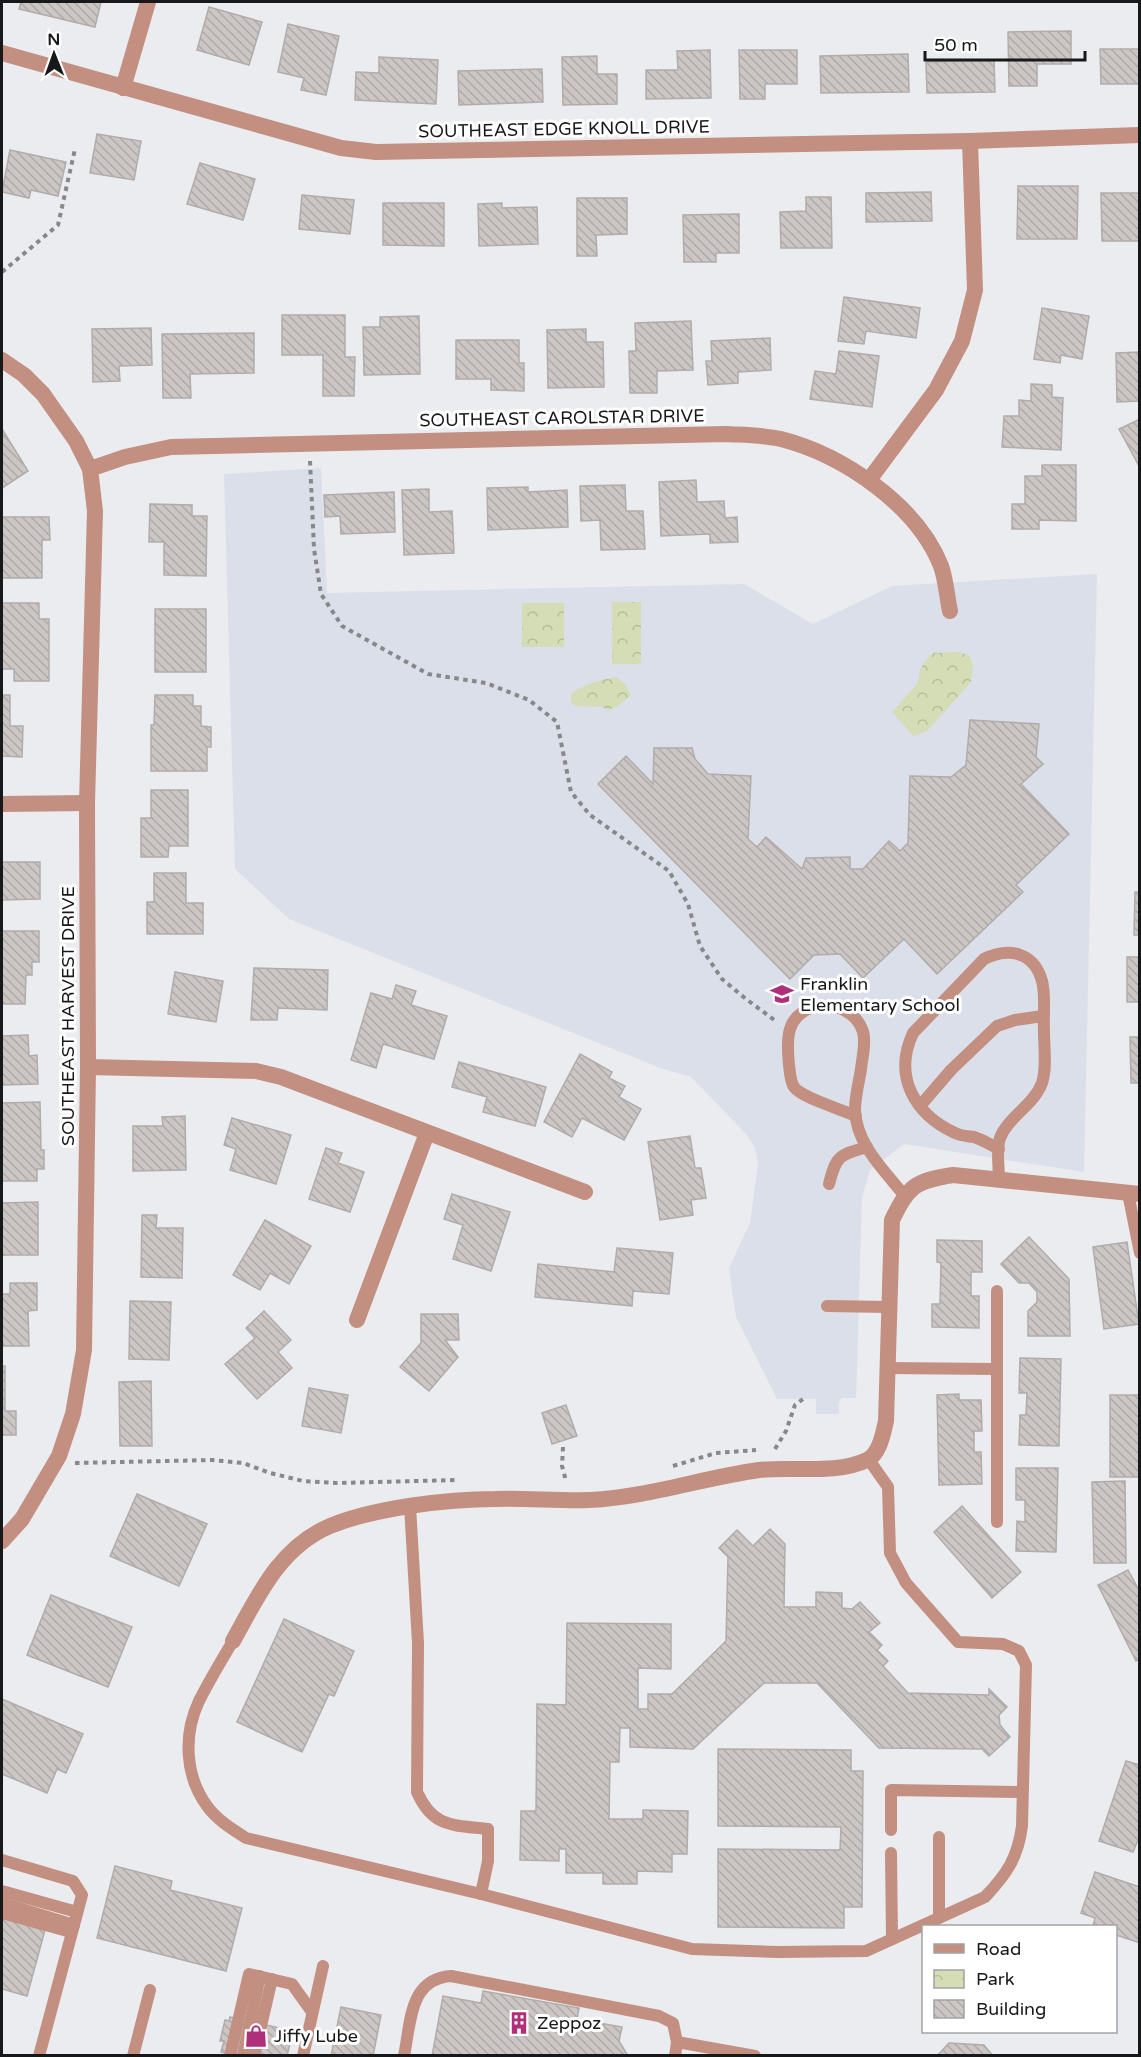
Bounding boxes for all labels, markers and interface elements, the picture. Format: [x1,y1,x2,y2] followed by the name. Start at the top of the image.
[24,24,84,84] north arrow
[925,24,1086,62] scale bar
[47,30,60,50] text: N
[934,34,978,56] text: 50 m
[418,115,710,143] street label: SOUTHEAST EDGE KNOLL DRIVE
[419,405,705,431] street label: SOUTHEAST CAROLSTAR DRIVE
[57,886,79,1146] street label: SOUTHEAST HARVEST DRIVE
[800,973,960,1016] place label: Franklin Elementary School
[769,981,795,1007] school or university icon: Franklin Elementary School
[922,1925,1117,2033] legend
[976,1938,1021,1960] text: Road
[976,1968,1015,1990] text: Park
[976,1998,1046,2020] text: Building
[506,2010,532,2036] building icon: Zeppoz
[537,2012,601,2034] place label: Zeppoz
[243,2023,269,2049] shop icon: Jiffy Lube
[274,2025,358,2047] place label: Jiffy Lube

